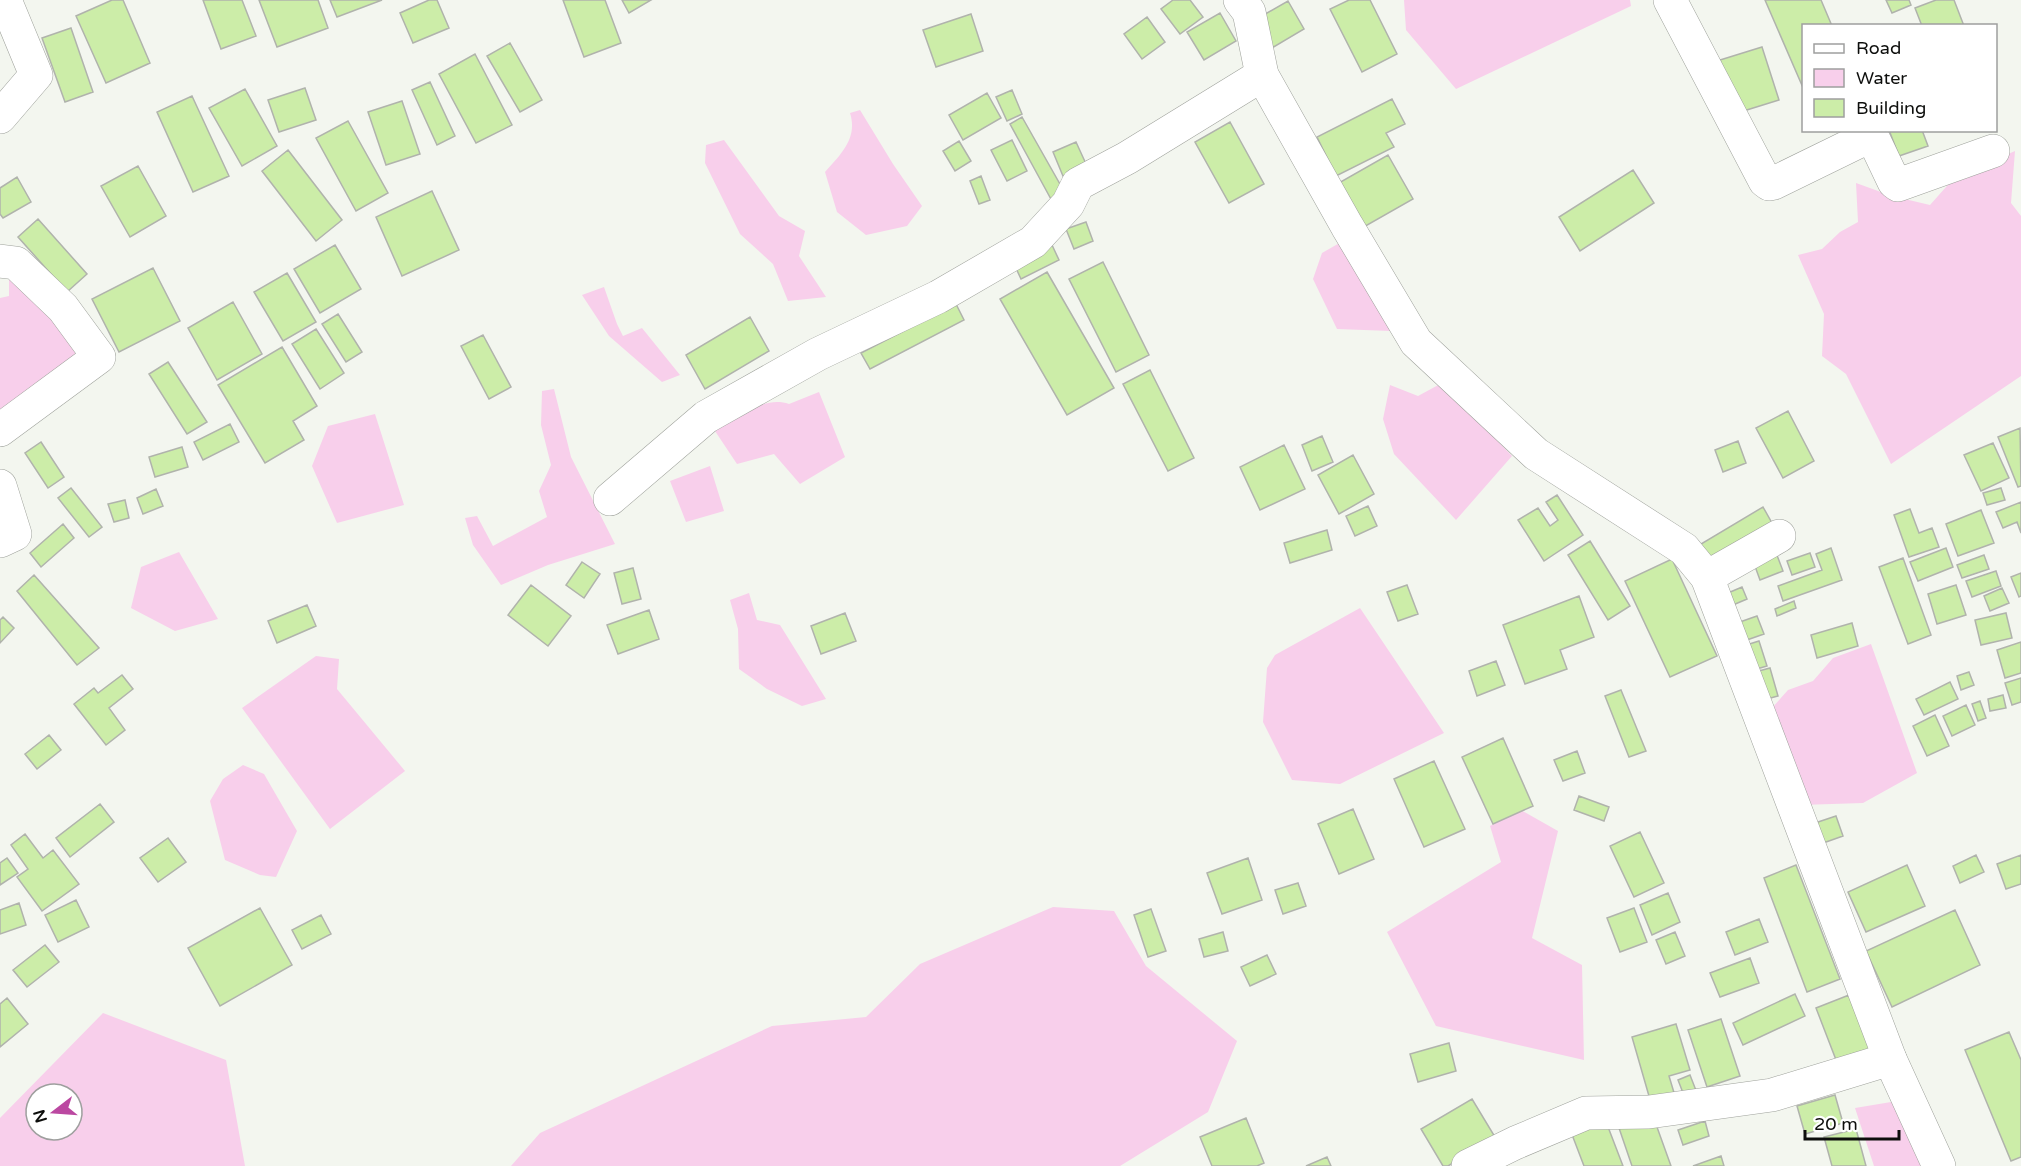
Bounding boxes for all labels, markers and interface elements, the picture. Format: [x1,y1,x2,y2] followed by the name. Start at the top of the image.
[1802,24,1997,132] legend
[1856,37,1901,59] text: Road
[1856,67,1907,89] text: Water
[1856,97,1926,119] text: Building
[24,1082,84,1142] north arrow
[1805,1103,1900,1141] scale bar
[29,1107,52,1125] text: N
[1814,1113,1858,1135] text: 20 m

